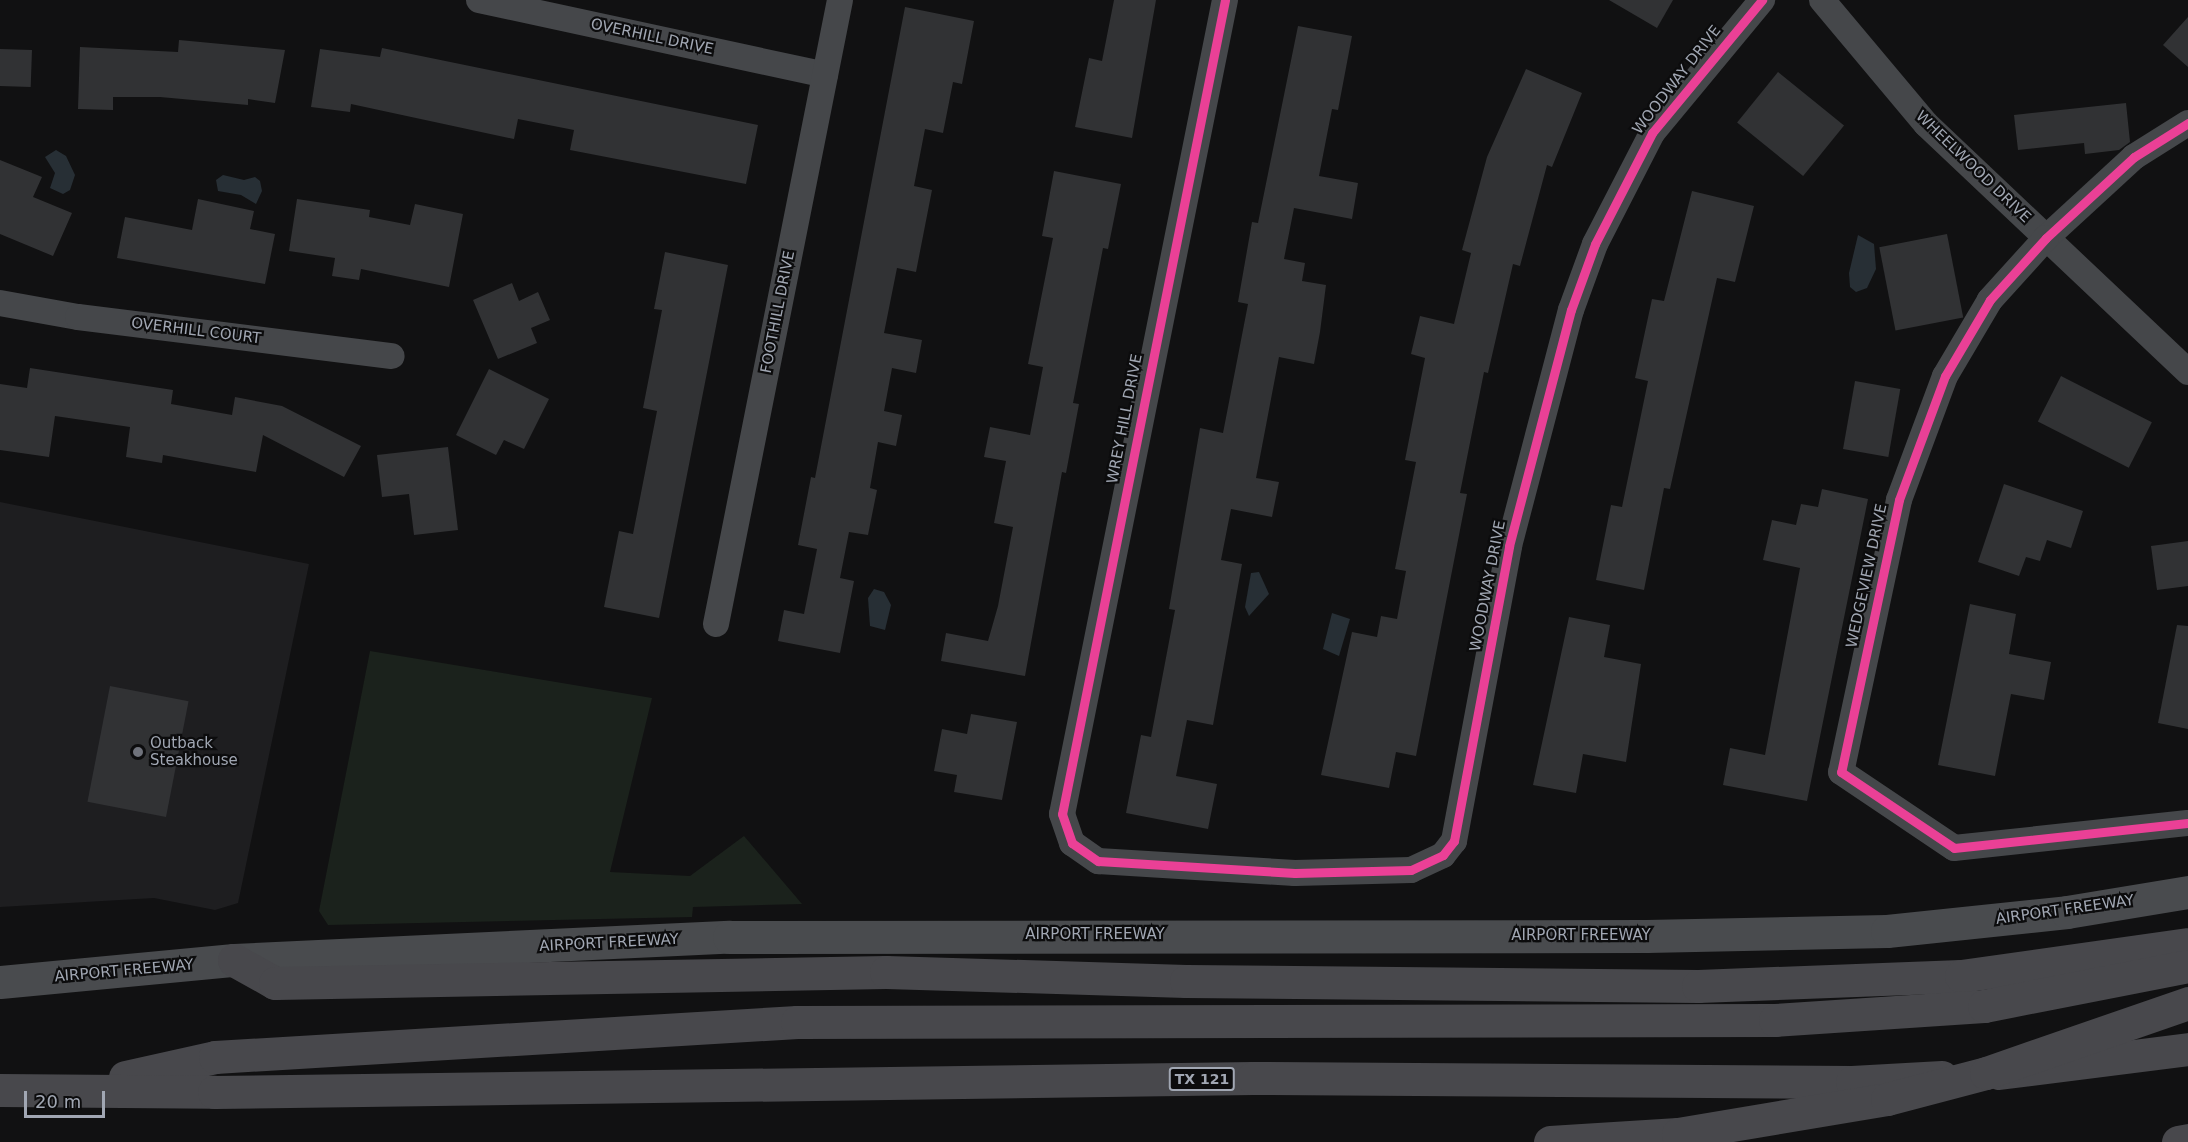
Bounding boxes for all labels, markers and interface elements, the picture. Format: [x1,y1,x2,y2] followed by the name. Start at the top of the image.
[589,15,715,59] street label: OVERHILL DRIVE
[1629,22,1725,138] street label: WOODWAY DRIVE
[1912,107,2034,227] street label: WHEELWOOD DRIVE
[757,249,799,375] street label: FOOTHILL DRIVE
[130,314,262,348] street label: OVERHILL COURT
[1104,353,1146,485] street label: WREY HILL DRIVE
[1843,502,1891,650] street label: WEDGEVIEW DRIVE
[1466,519,1510,653] street label: WOODWAY DRIVE
[150,734,238,769] place label: Outback Steakhouse
[131,745,145,759] marker: Outback Steakhouse
[1995,891,2135,929] street label: AIRPORT FREEWAY
[1025,926,1165,944] street label: AIRPORT FREEWAY
[1511,927,1651,945] street label: AIRPORT FREEWAY
[539,930,679,956] street label: AIRPORT FREEWAY
[54,956,194,986] street label: AIRPORT FREEWAY
[1168,1068,1236,1090] road number: TX 121
[27,1079,108,1117] scale bar
[35,1091,81,1112] text: 20 m

